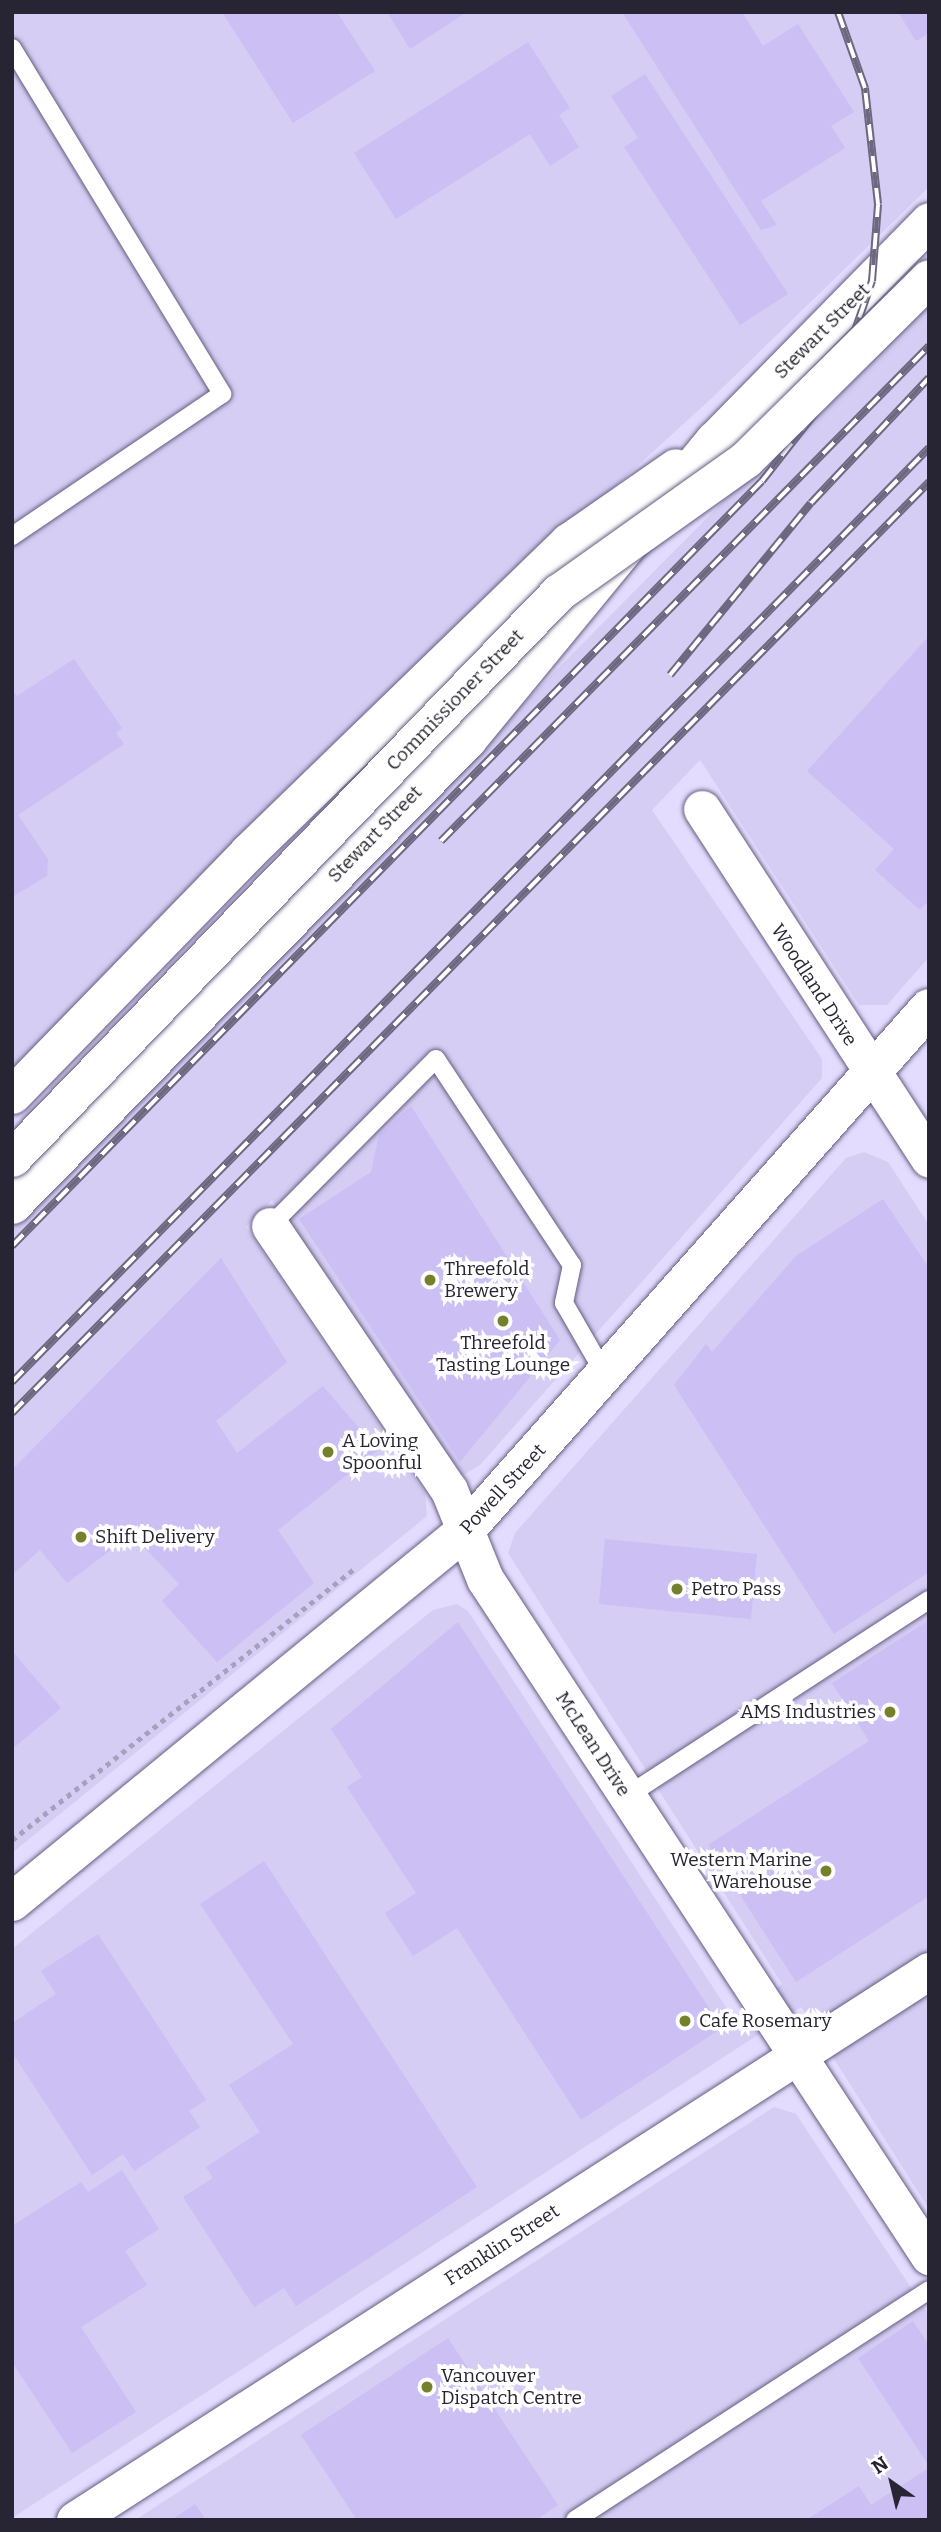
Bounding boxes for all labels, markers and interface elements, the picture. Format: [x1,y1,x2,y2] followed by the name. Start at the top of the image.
[769,278,875,384] street label: Stewart Street
[382,625,528,775] street label: Commissioner Street
[323,781,427,887] street label: Stewart Street
[766,920,862,1050] street label: Woodland Drive
[444,1258,530,1302] place label: Threefold Brewery
[422,1272,438,1288] marker: Threefold Brewery
[495,1313,511,1329] marker: Threefold Tasting Lounge
[436,1332,570,1376] place label: Threefold Tasting Lounge
[342,1430,422,1474] place label: A Loving Spoonful
[455,1439,551,1539] street label: Powell Street
[320,1444,336,1460] marker: A Loving Spoonful
[95,1526,215,1548] place label: Shift Delivery
[73,1529,89,1545] marker: Shift Delivery
[691,1578,781,1600] place label: Petro Pass
[669,1581,685,1597] marker: Petro Pass
[551,1687,635,1801] street label: McLean Drive
[740,1701,876,1723] place label: AMS Industries
[882,1704,898,1720] marker: AMS Industries
[670,1849,812,1893] place label: Western Marine Warehouse
[818,1863,834,1879] marker: Western Marine Warehouse
[699,2010,832,2032] place label: Cafe Rosemary
[677,2013,693,2029] marker: Cafe Rosemary
[441,2200,563,2290] street label: Franklin Street
[441,2365,582,2409] place label: Vancouver Dispatch Centre
[419,2379,435,2395] marker: Vancouver Dispatch Centre
[857,2448,927,2518] north arrow
[867,2452,892,2479] text: N

